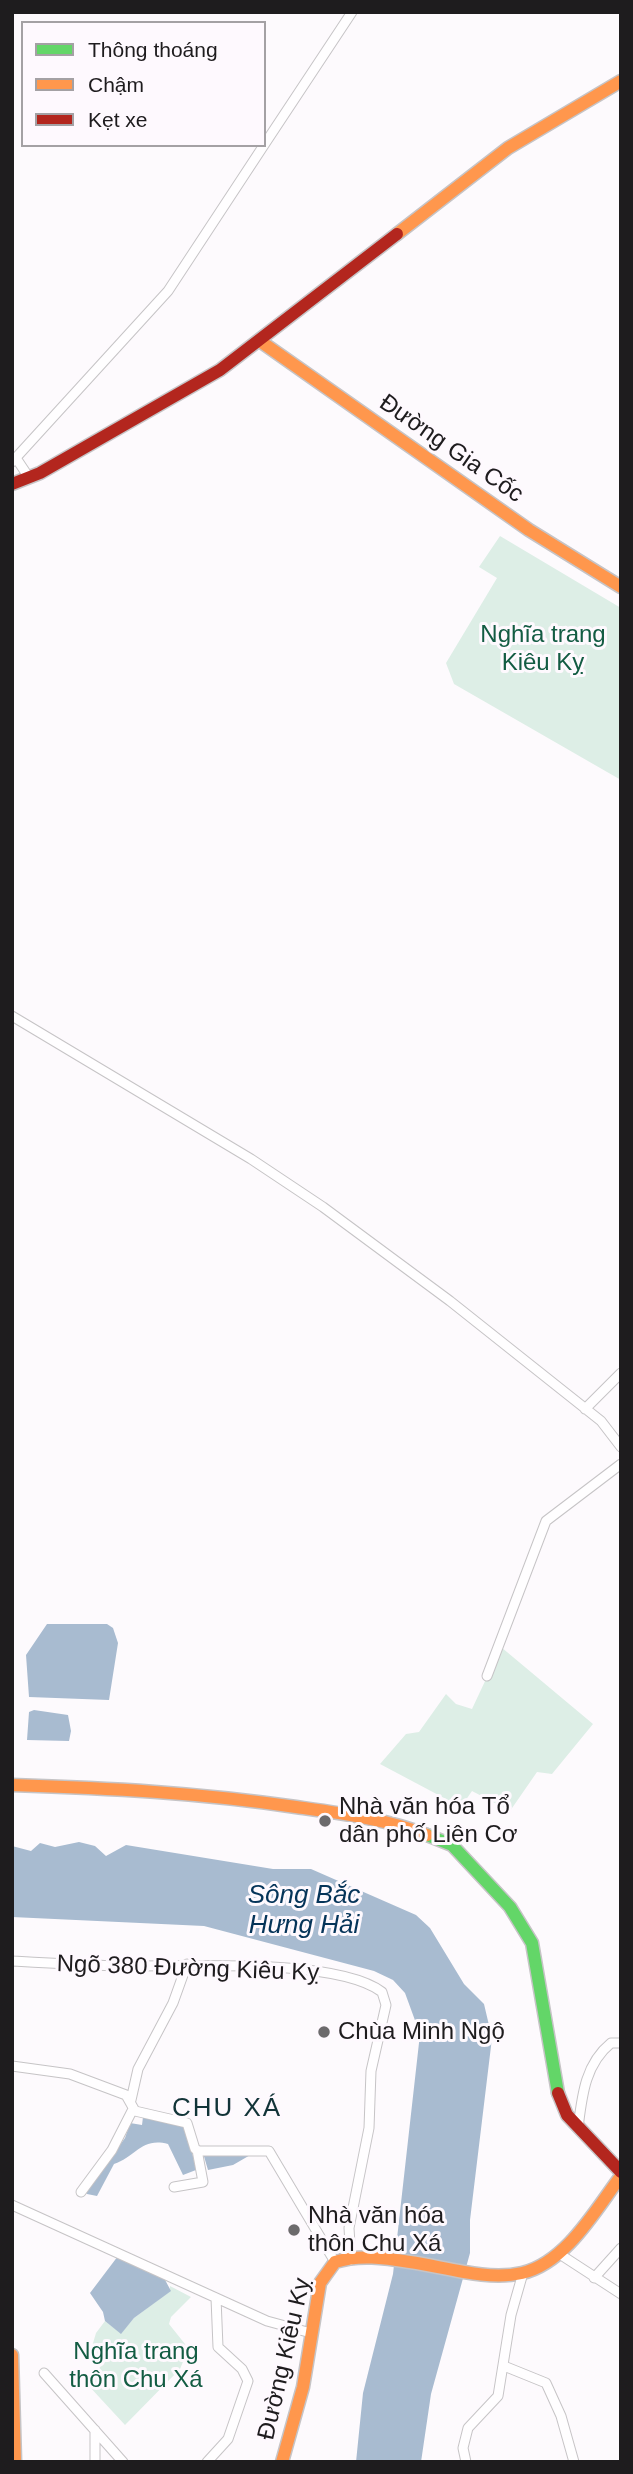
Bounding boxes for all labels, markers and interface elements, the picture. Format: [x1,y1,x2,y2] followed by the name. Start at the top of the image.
[21,21,266,147] legend
[88,38,218,61] text: Thông thoáng
[88,73,144,96] text: Chậm
[88,108,148,131] text: Kẹt xe
[373,389,529,509] street label: Đường Gia Cốc
[480,621,606,677] park label: Nghĩa trang Kiêu Kỵ
[339,1793,518,1849] place label: Nhà văn hóa Tổ dân phố Liên Cơ
[317,1813,333,1829] marker: Nhà văn hóa Tổ dân phố Liên Cơ
[248,1880,360,1941] water label: Sông Bắc Hưng Hải
[56,1950,320,1988] street label: Ngõ 380 Đường Kiêu Kỵ
[338,2018,505,2046] place label: Chùa Minh Ngộ
[316,2024,332,2040] marker: Chùa Minh Ngộ
[173,2093,281,2125] district label: CHU XÁ
[308,2202,444,2258] place label: Nhà văn hóa thôn Chu Xá
[286,2222,302,2238] marker: Nhà văn hóa thôn Chu Xá
[252,2275,318,2443] street label: Đường Kiêu Kỵ
[69,2338,203,2394] park label: Nghĩa trang thôn Chu Xá

